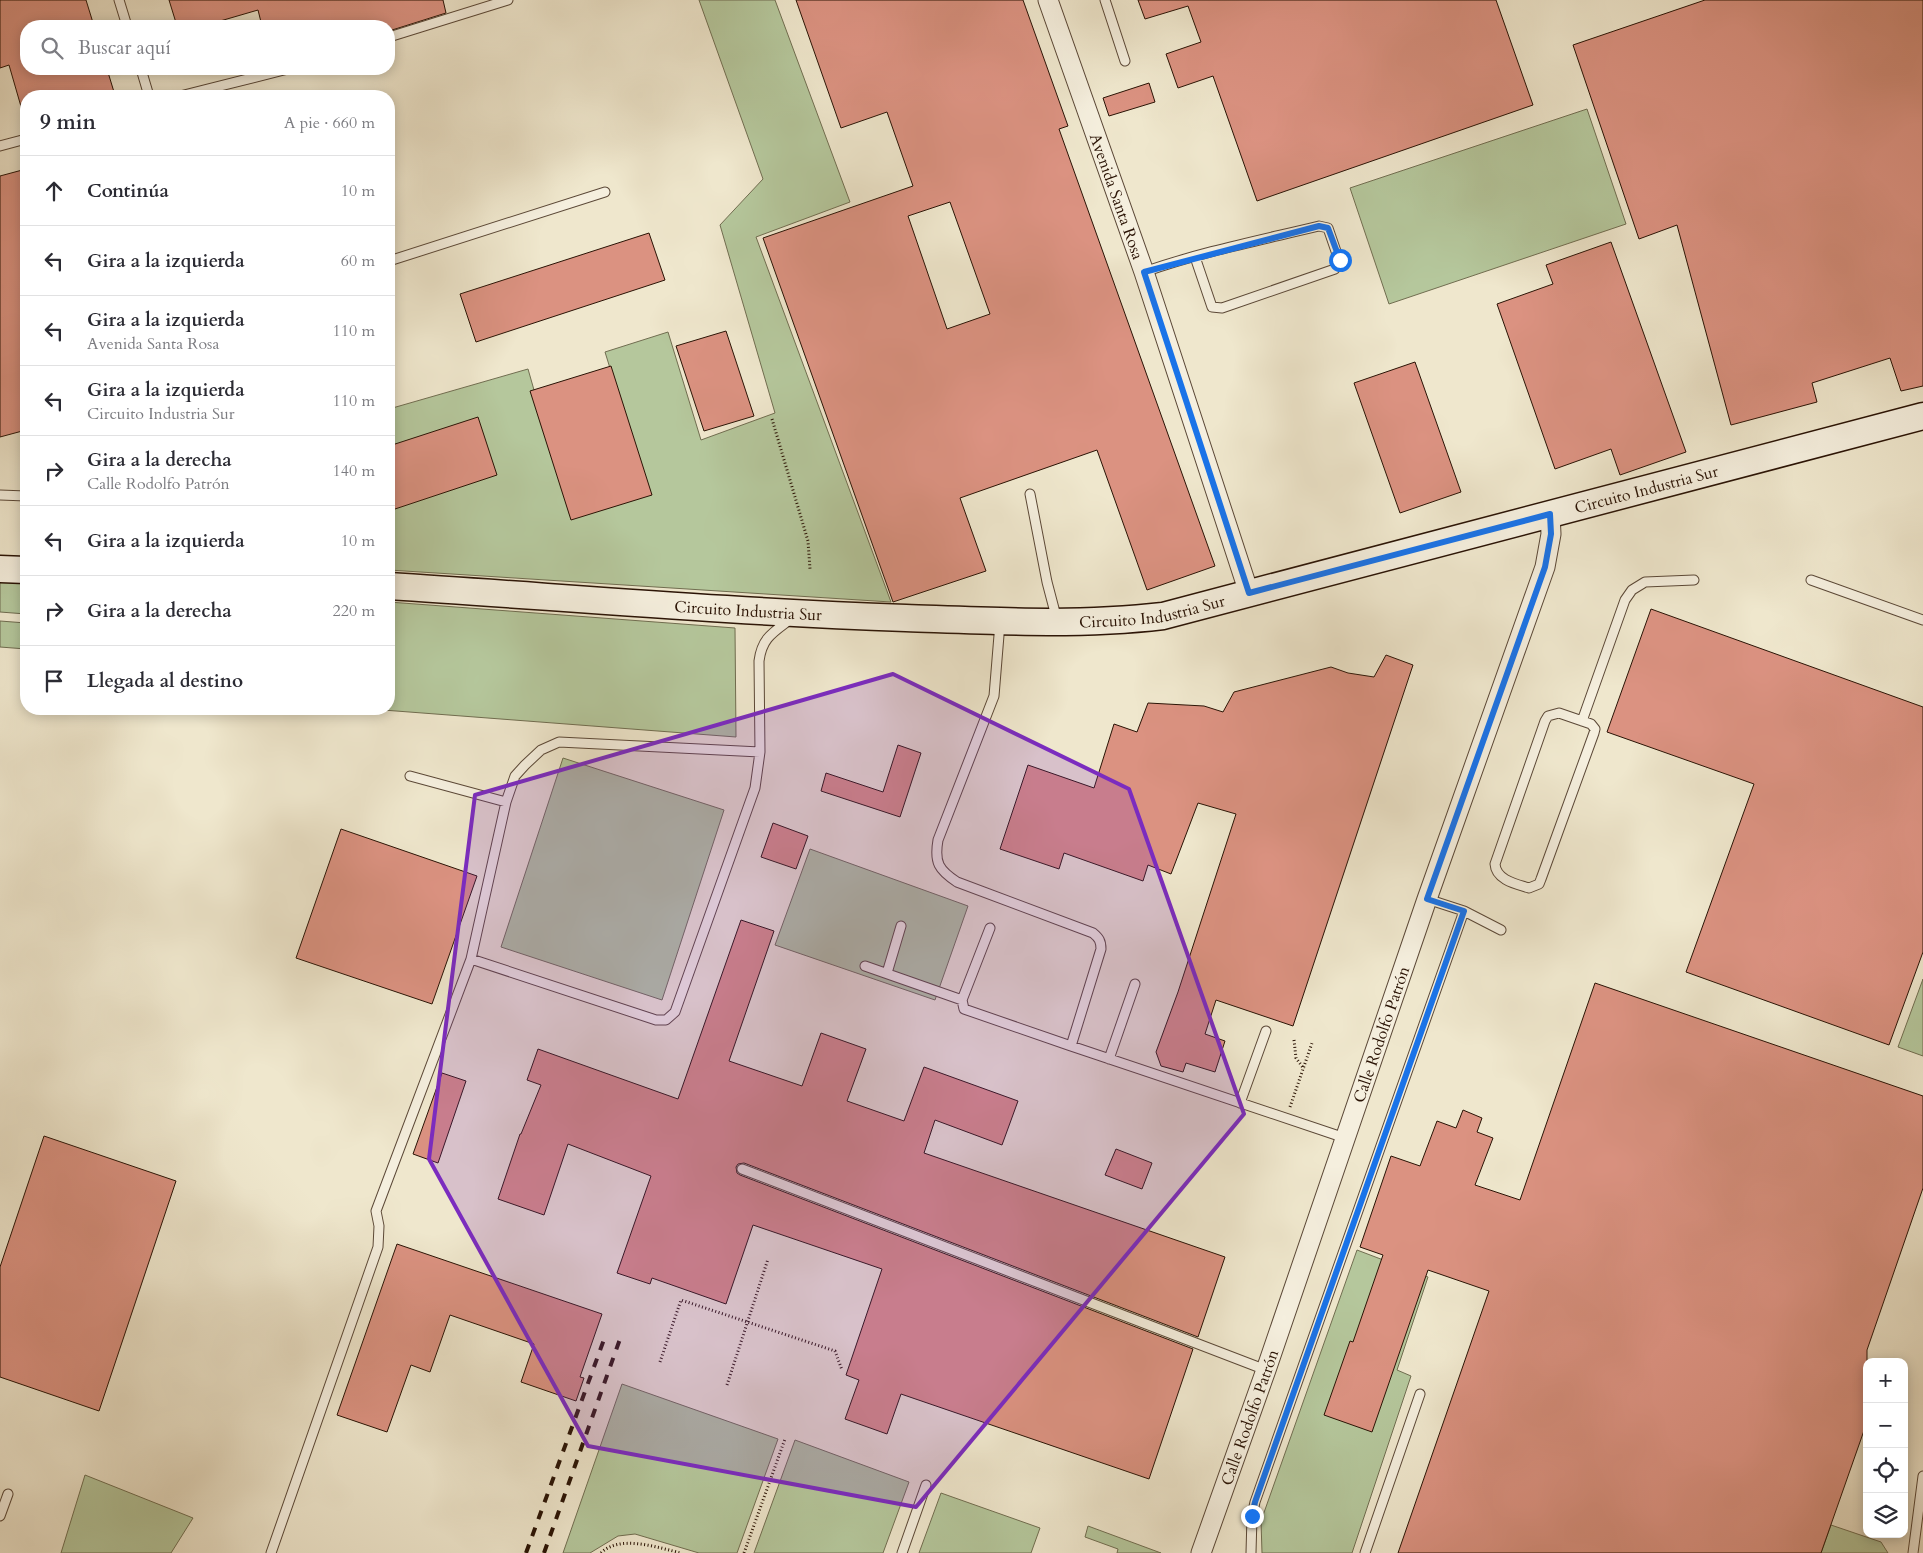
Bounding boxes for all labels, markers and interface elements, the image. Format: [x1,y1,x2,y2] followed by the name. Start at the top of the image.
[20,20,395,75] search box
[38,34,66,62] icon: search
[78,35,171,61] text: Buscar aquí
[40,108,96,137] text: 9 min
[284,112,375,134] text: A pie · 660 m
[1084,130,1149,263] street label: Avenida Santa Rosa
[40,177,68,205] icon: ahead
[87,178,169,204] text: Continúa
[341,180,375,202] text: 10 m
[40,247,68,275] icon: left
[87,248,245,274] text: Gira a la izquierda
[1329,249,1352,272] route start
[341,250,375,272] text: 60 m
[87,307,245,333] text: Gira a la izquierda
[40,317,68,345] icon: left
[333,320,375,342] text: 110 m
[87,333,219,355] text: Avenida Santa Rosa
[87,377,245,403] text: Gira a la izquierda
[40,387,68,415] icon: left
[333,390,375,412] text: 110 m
[87,403,235,425] text: Circuito Industria Sur
[87,447,232,473] text: Gira a la derecha
[40,457,68,485] icon: right
[333,460,375,482] text: 140 m
[1572,460,1721,519] street label: Circuito Industria Sur
[87,473,230,495] text: Calle Rodolfo Patrón
[40,527,68,555] icon: left
[87,528,245,554] text: Gira a la izquierda
[341,530,375,552] text: 10 m
[1079,590,1228,634] street label: Circuito Industria Sur
[674,596,823,626] street label: Circuito Industria Sur
[40,597,68,625] icon: right
[87,598,232,624] text: Gira a la derecha
[333,600,375,622] text: 220 m
[40,667,68,695] icon: arrive
[87,668,243,694] text: Llegada al destino
[1348,964,1415,1106] street label: Calle Rodolfo Patrón
[1216,1347,1284,1489] street label: Calle Rodolfo Patrón
[1863,1358,1908,1538] map controls
[1863,1358,1908,1403] button: +
[1863,1403,1908,1448] button: −
[1863,1448,1908,1493] button: locate
[1863,1493,1908,1538] button: layers
[1241,1505,1264,1528] route end

